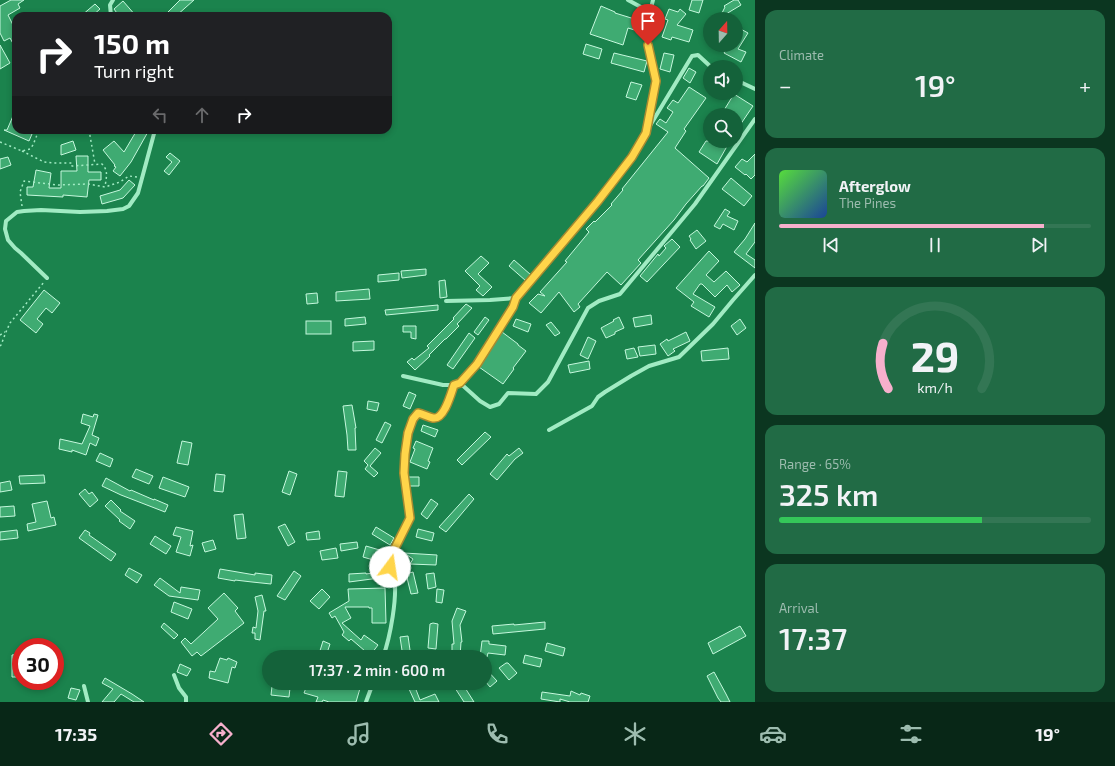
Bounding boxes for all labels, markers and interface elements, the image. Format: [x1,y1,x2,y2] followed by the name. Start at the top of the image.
[631,4,665,45] pin
[637,10,659,32] icon: arrive
[703,12,743,52] north arrow
[703,12,743,148] map controls
[94,26,170,60] text: 150 m
[28,28,80,80] icon: right
[779,47,824,63] text: Climate
[94,60,174,82] text: Turn right
[703,60,743,100] button: sound
[915,67,956,103] text: 19°
[779,72,792,98] text: −
[1079,72,1091,98] text: +
[149,104,171,126] icon: left
[191,104,213,126] icon: ahead
[233,104,255,126] icon: right
[703,108,743,148] button: search
[839,177,911,195] text: Afterglow
[839,195,896,211] text: The Pines
[820,234,842,256] icon: previous
[924,234,946,256] icon: pause
[1028,234,1050,256] icon: next
[911,330,959,380] text: 29
[917,379,953,396] text: km/h
[779,456,851,472] text: Range · 65%
[779,476,878,512] text: 325 km
[369,546,411,588] position arrow
[779,600,819,616] text: Arrival
[779,620,847,656] text: 17:37
[12,638,64,690] speed limit sign: 30
[309,661,445,679] text: 17:37 · 2 min · 600 m
[207,720,235,748] icon: directions
[345,720,373,748] icon: music
[483,720,511,748] icon: phone
[621,720,649,748] icon: climate
[759,720,787,748] icon: car
[897,720,925,748] icon: filters
[55,723,97,745] text: 17:35
[1035,723,1060,745] text: 19°

